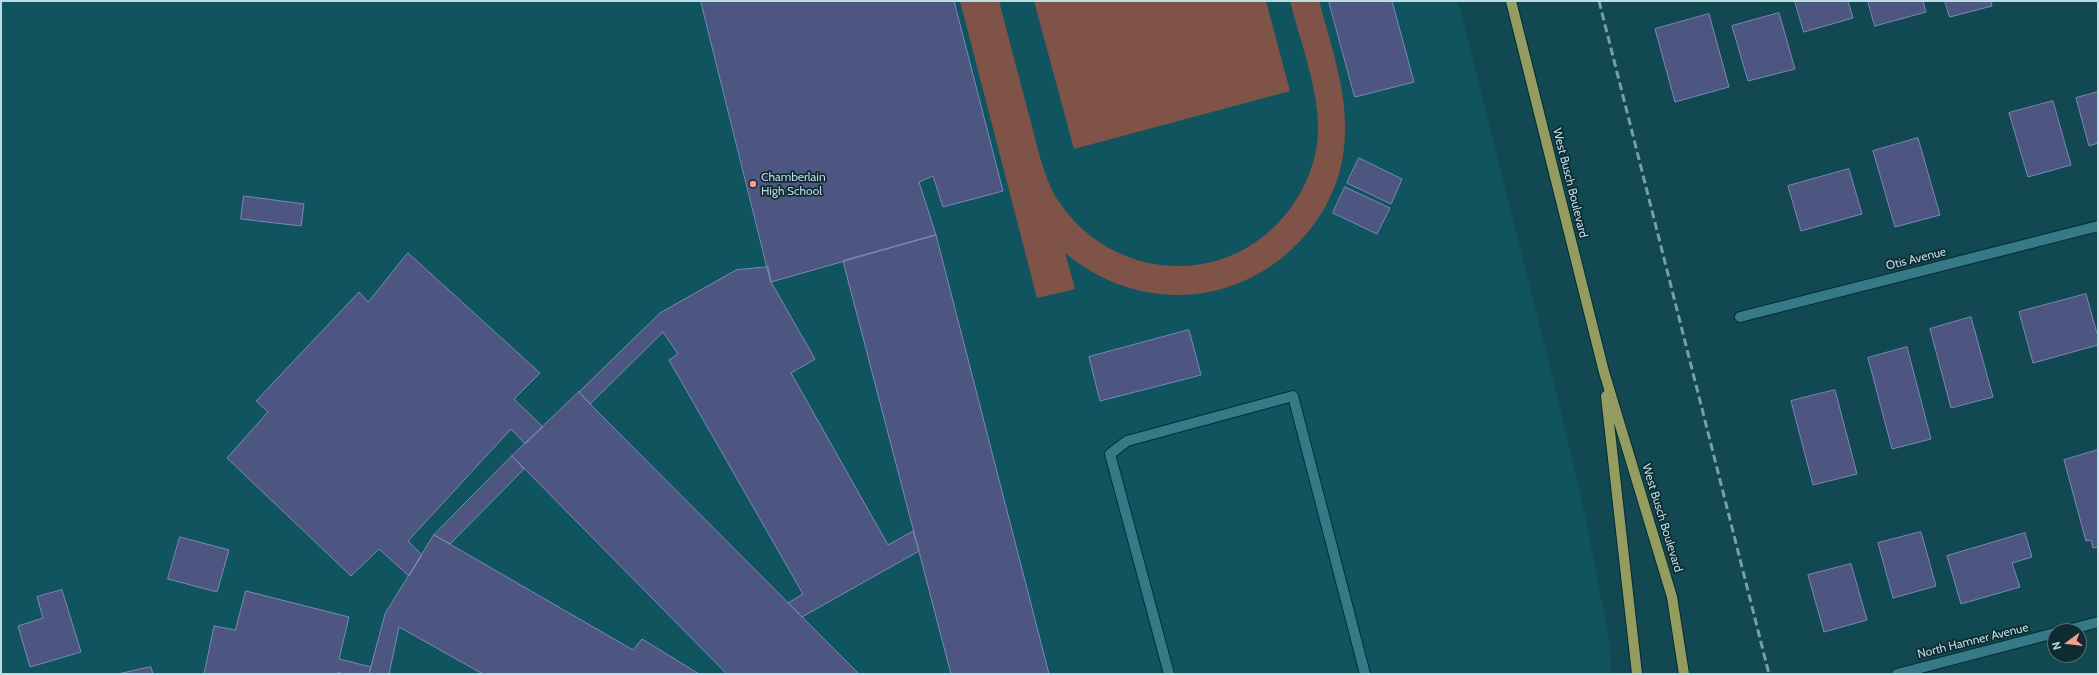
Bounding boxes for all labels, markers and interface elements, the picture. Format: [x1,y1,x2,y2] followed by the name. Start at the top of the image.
[1549,127,1591,239] street label: West Busch Boulevard
[761,170,826,198] place label: Chamberlain High School
[748,179,758,189] marker: Chamberlain High School
[1884,245,1948,273] street label: Otis Avenue
[1639,462,1685,574] street label: West Busch Boulevard
[1916,620,2030,662] street label: North Hamner Avenue
[2047,623,2087,663] north arrow
[2049,640,2064,651] text: N

